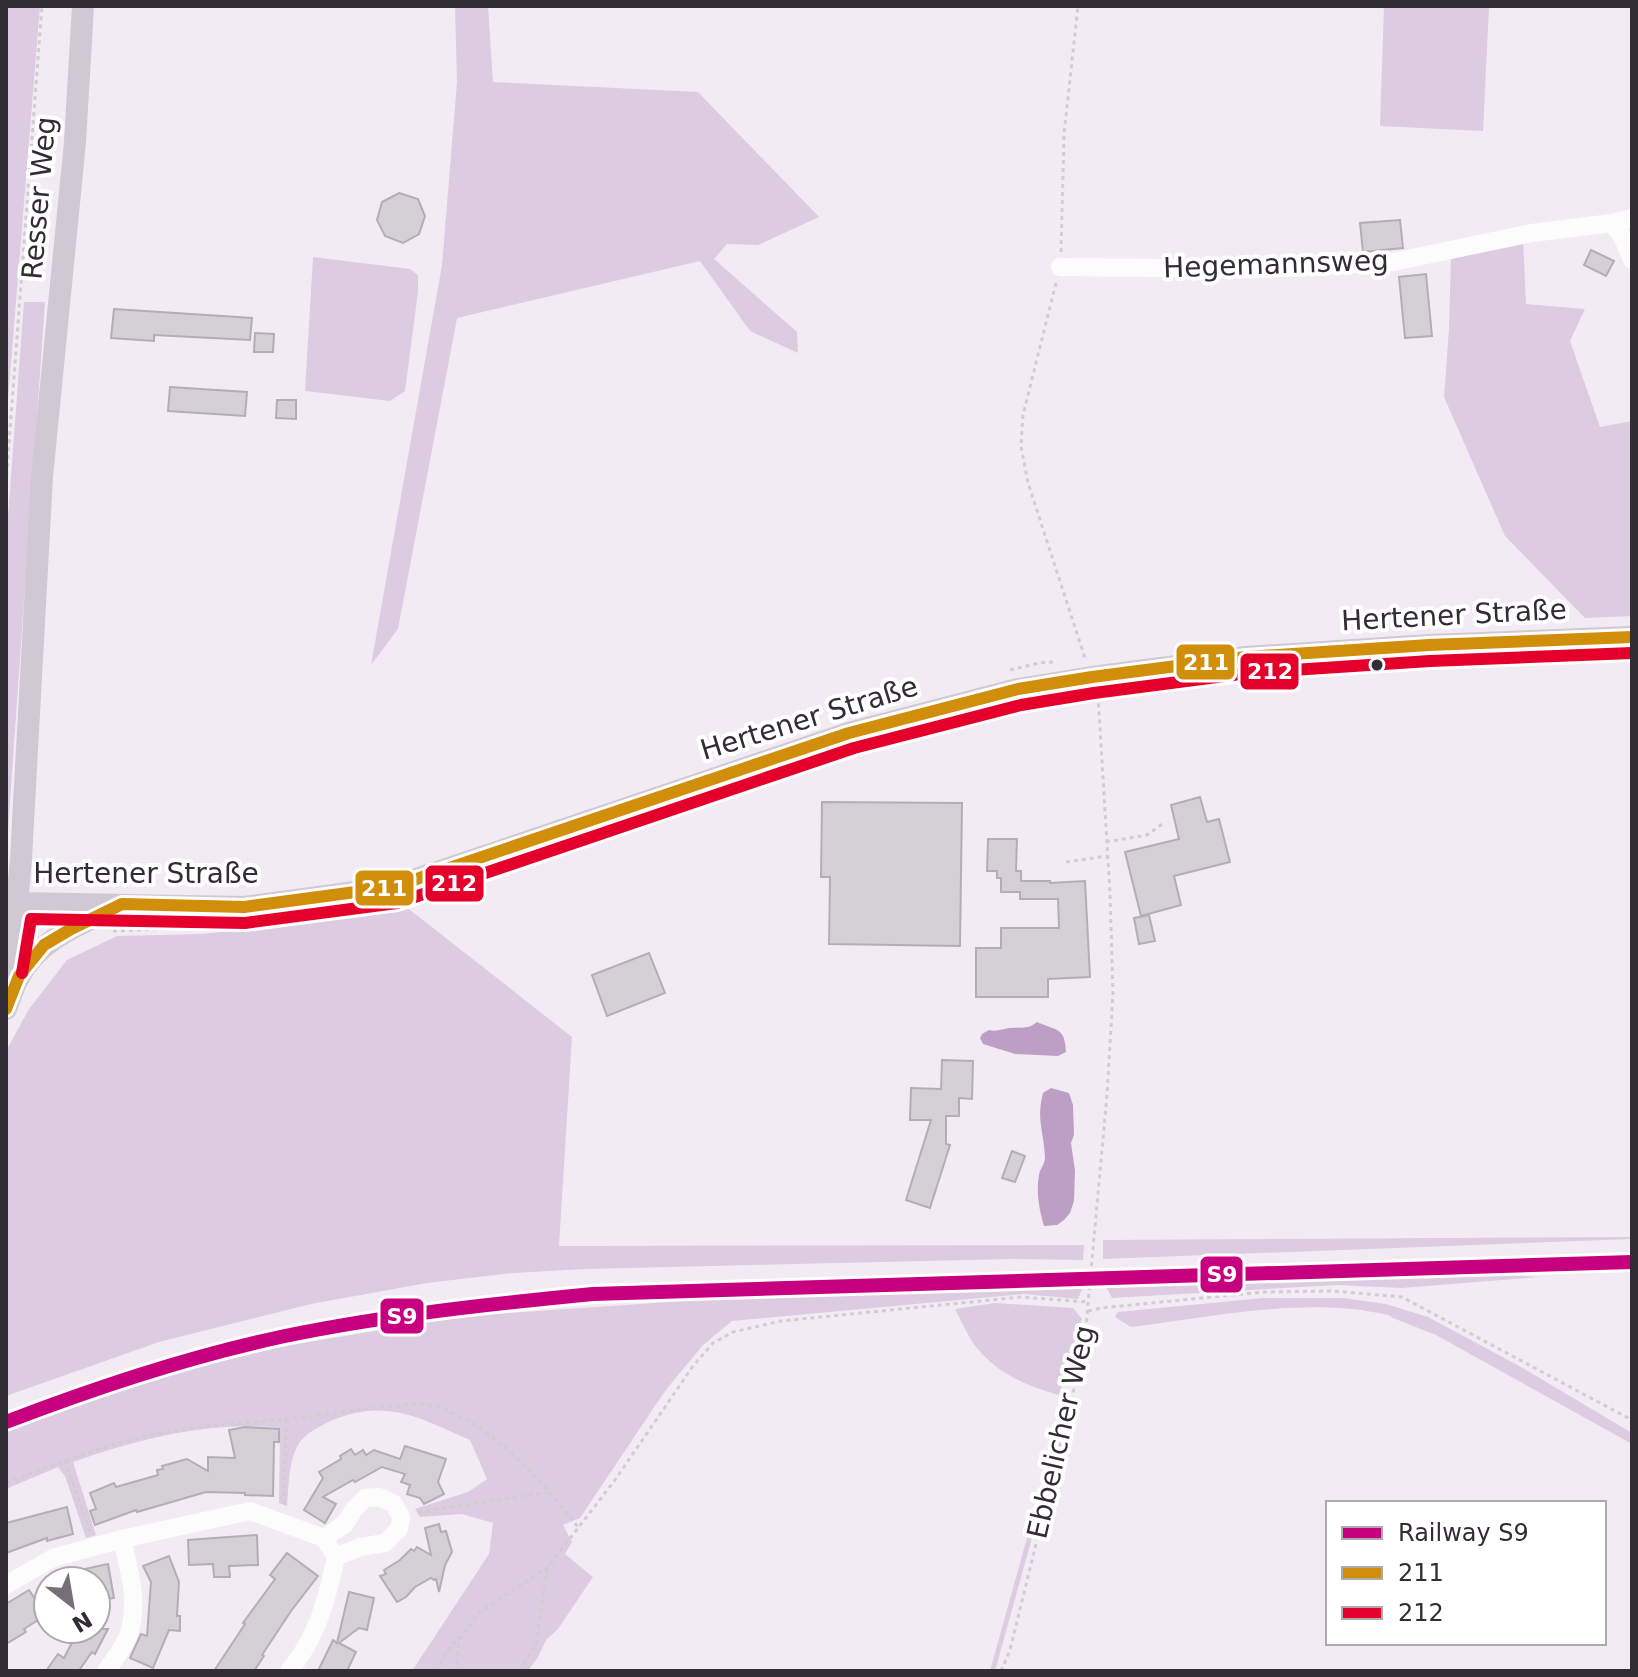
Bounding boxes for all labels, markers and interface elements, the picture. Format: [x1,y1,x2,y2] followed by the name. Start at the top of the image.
[15,115,63,281] street label: Resser Weg
[1163,244,1389,284] street label: Hegemannsweg
[1340,593,1568,637] street label: Hertener Straße
[1175,643,1236,681] line badge: 211
[1183,650,1229,675] text: 211
[1239,652,1300,691] line badge: 212
[1369,657,1385,673] unlabelled marker
[1247,659,1293,684] text: 212
[696,669,922,767] street label: Hertener Straße
[33,857,259,890] street label: Hertener Straße
[424,864,485,903] line badge: 212
[354,869,415,907] line badge: 211
[431,871,477,896] text: 212
[361,876,407,901] text: 211
[1199,1255,1244,1294] line badge: S9
[1206,1262,1238,1287] text: S9
[379,1297,425,1335] line badge: S9
[386,1304,418,1329] text: S9
[1020,1322,1102,1542] street label: Ebbelicher Weg
[1326,1501,1606,1645] legend
[1398,1519,1529,1547] text: Railway S9
[1398,1559,1444,1587] text: 211
[32,1565,112,1645] north arrow
[1398,1599,1444,1627] text: 212
[68,1606,96,1637] text: N

